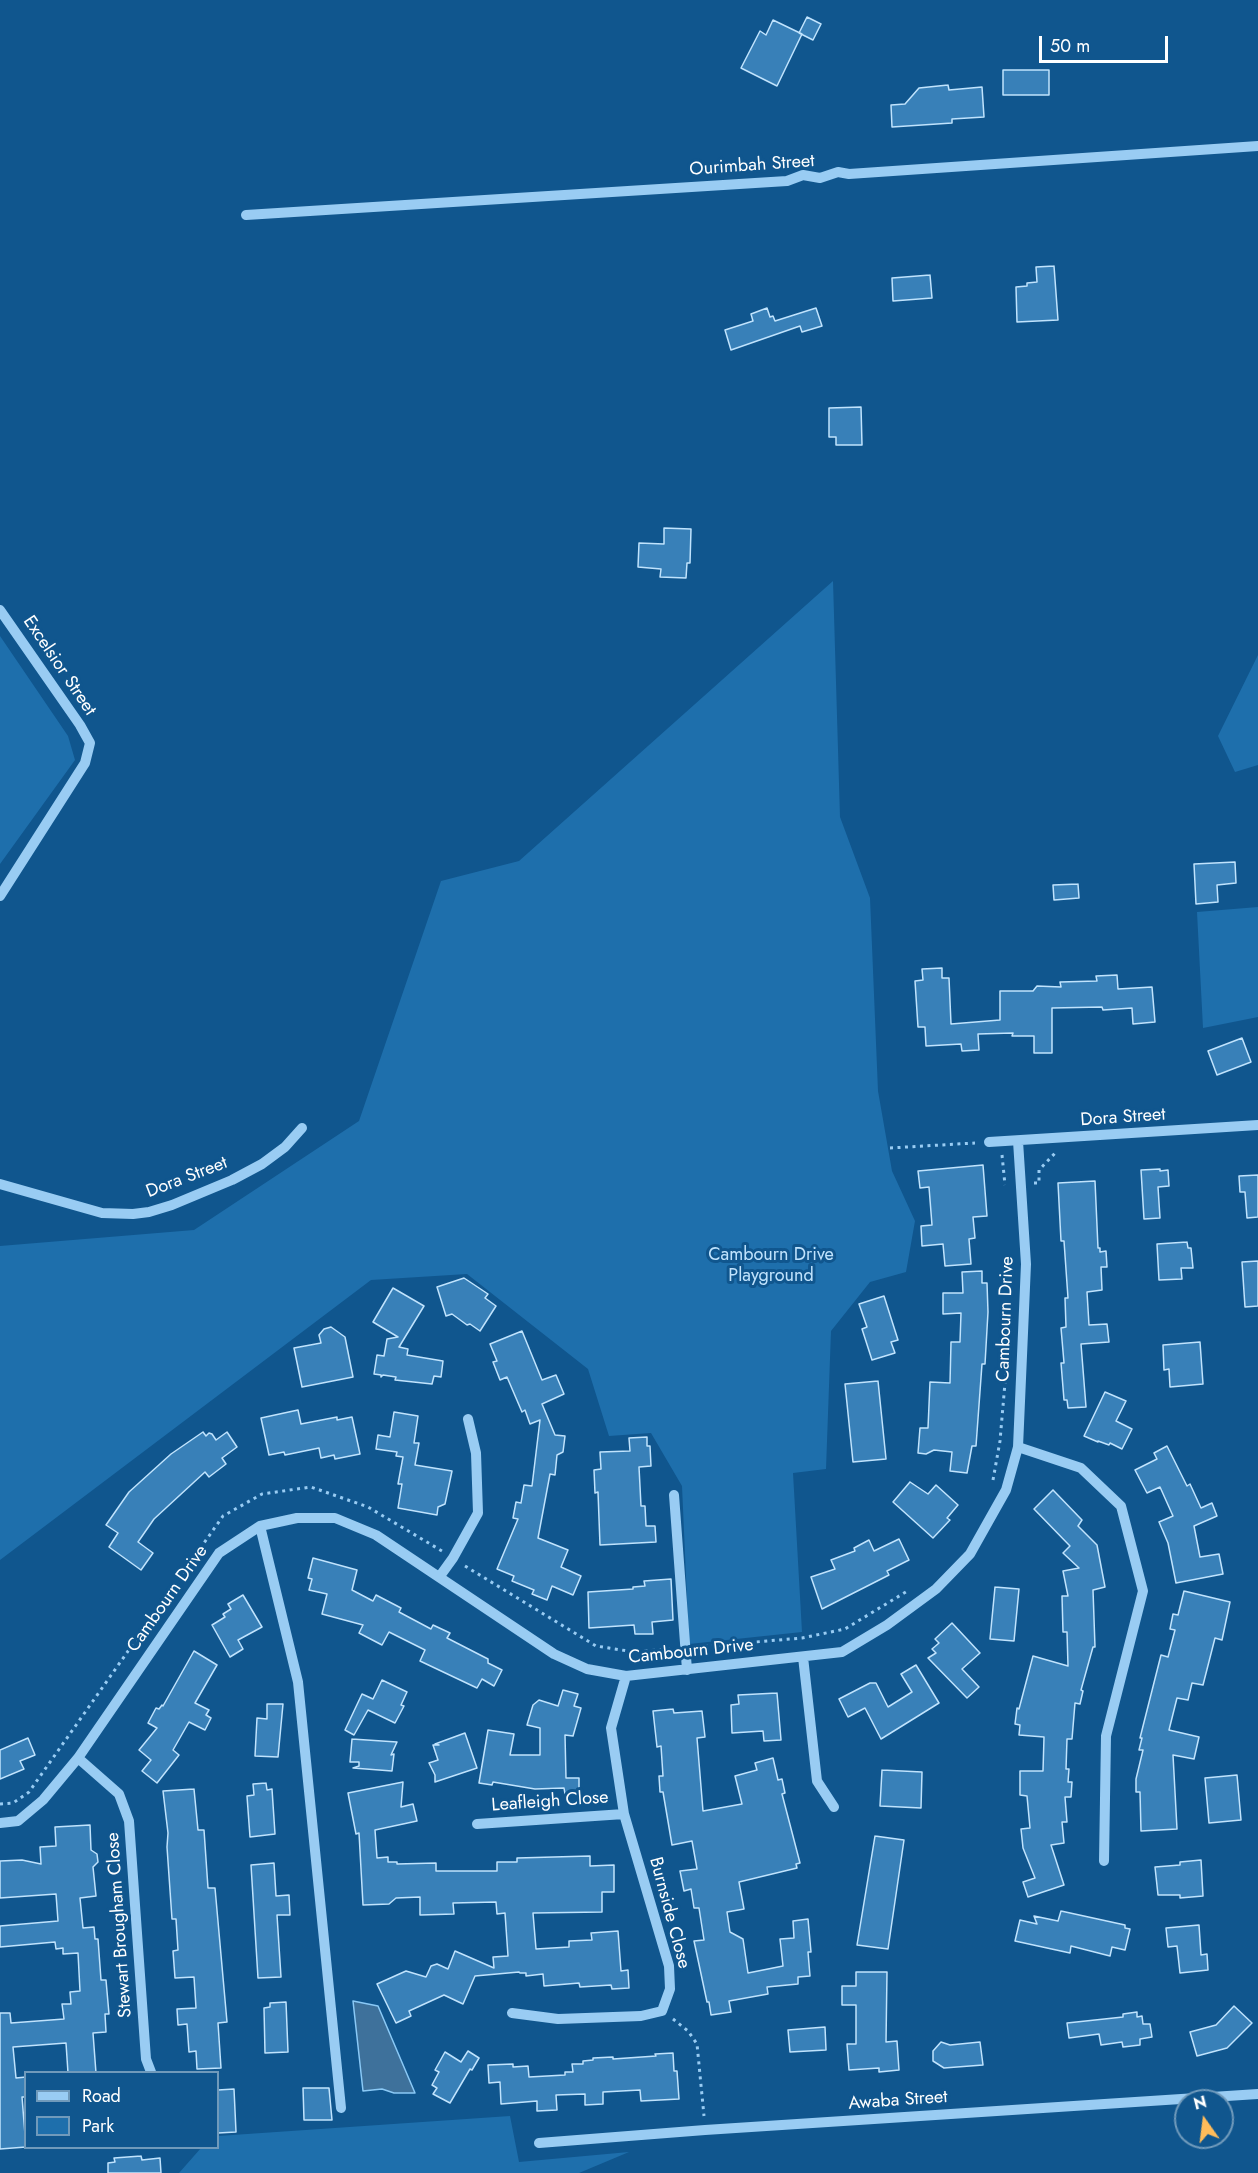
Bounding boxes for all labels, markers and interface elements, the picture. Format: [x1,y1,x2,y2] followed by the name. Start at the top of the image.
[1042,24,1171,62] scale bar
[1050,33,1090,59] text: 50 m
[689,151,815,181] street label: Ourimbah Street
[18,612,100,720] street label: Excelsior Street
[1080,1104,1166,1132] street label: Dora Street
[143,1153,231,1203] street label: Dora Street
[708,1245,834,1288] park label: Cambourn Drive Playground
[993,1256,1019,1382] street label: Cambourn Drive
[123,1541,213,1657] street label: Cambourn Drive
[627,1635,755,1669] street label: Cambourn Drive
[491,1787,609,1817] street label: Leafleigh Close
[103,1832,137,2018] street label: Stewart Brougham Close
[644,1855,694,1971] street label: Burnside Close
[24,2071,219,2149] legend
[82,2083,121,2109] text: Road
[848,2087,948,2115] street label: Awaba Street
[1174,2089,1234,2149] north arrow
[1191,2090,1209,2116] text: N
[82,2113,114,2139] text: Park

